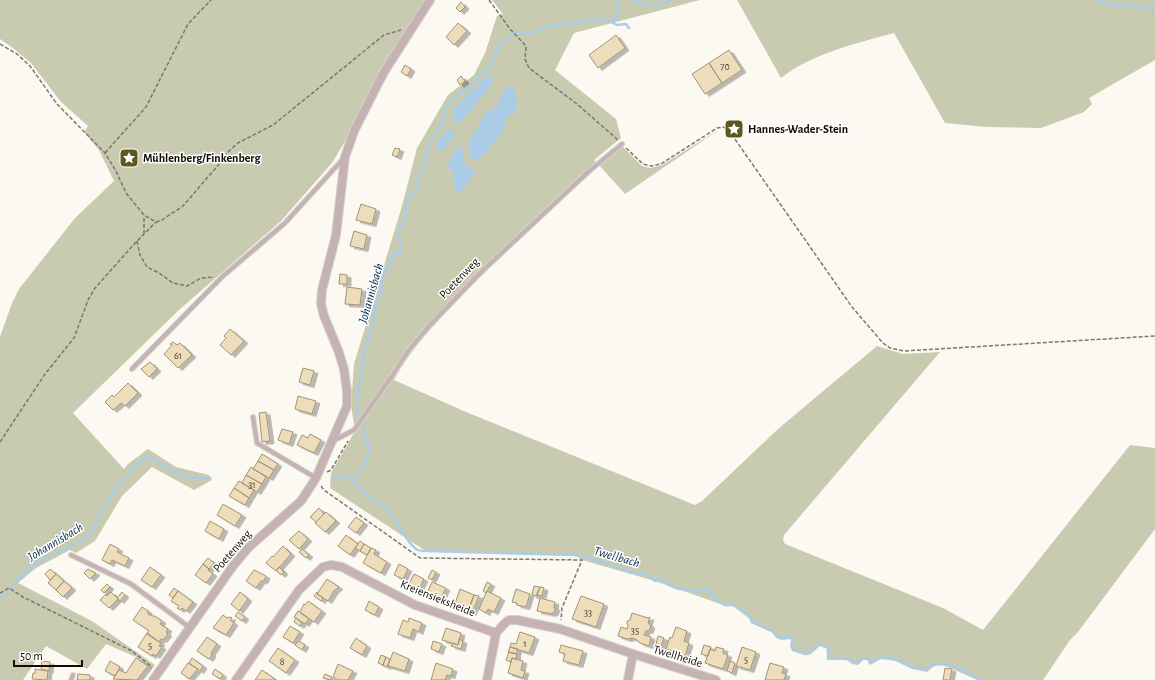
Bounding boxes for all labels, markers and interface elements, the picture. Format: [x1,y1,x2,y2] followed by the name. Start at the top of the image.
[720,62,730,72] house number: 70
[723,118,745,140] place icon: Hannes-Wader-Stein
[748,123,848,135] place label: Hannes-Wader-Stein
[118,147,140,169] place icon: Mühlenberg/Finkenberg
[143,152,261,164] place label: Mühlenberg/Finkenberg
[437,255,481,301] street label: Poetenweg
[356,262,386,326] water label: Johannisbach
[174,351,182,361] house number: 61
[248,480,256,490] house number: 31
[25,521,86,564] water label: Johannisbach
[211,528,254,574] street label: Poetenweg
[592,545,641,570] water label: Twellbach
[399,578,477,618] street label: Kreiensieksheide
[584,608,592,618] house number: 33
[631,626,639,636] house number: 35
[523,639,527,649] house number: 1
[148,641,152,651] house number: 5
[14,642,82,668] scale bar
[652,643,704,669] street label: Twellheide
[20,650,43,662] text: 50 m
[744,655,748,665] house number: 5
[280,657,285,667] house number: 8

